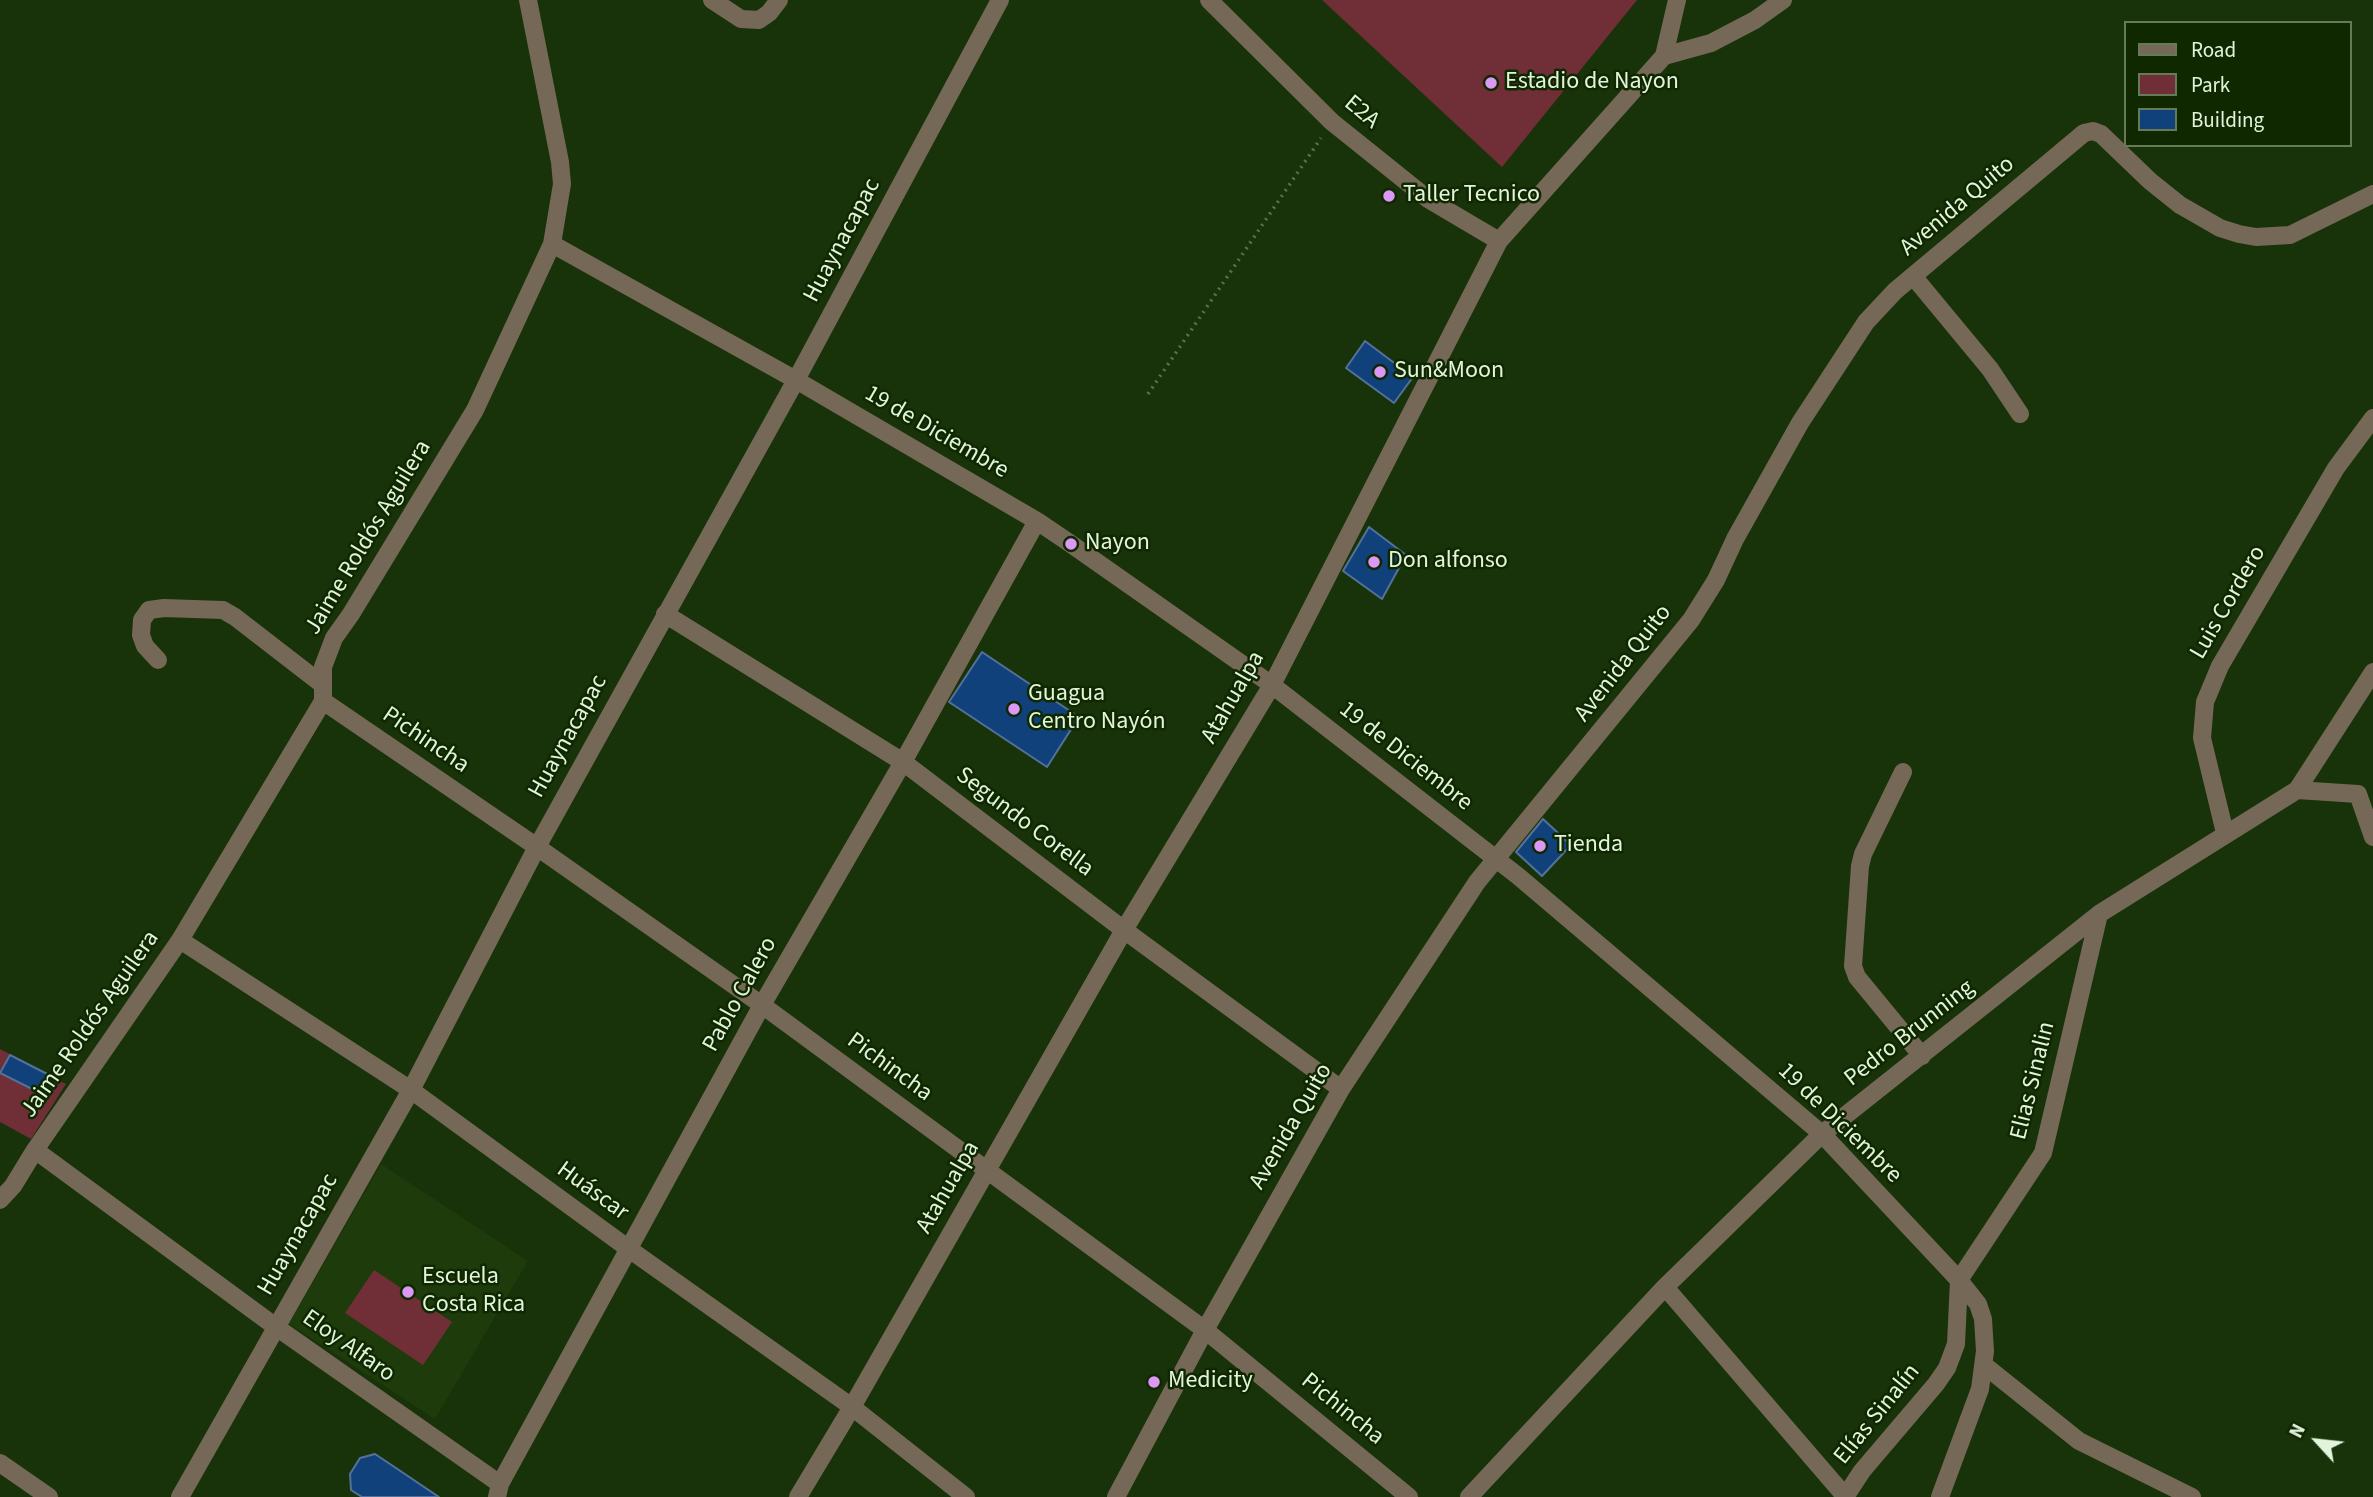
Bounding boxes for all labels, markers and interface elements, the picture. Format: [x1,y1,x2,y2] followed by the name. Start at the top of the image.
[2124,21,2352,147] legend
[2191,35,2236,65] text: Road
[1505,69,1679,97] place label: Estadio de Nayon
[2191,70,2230,100] text: Park
[1483,75,1499,91] marker: Estadio de Nayon
[1337,90,1385,136] street label: E2A
[2191,105,2264,135] text: Building
[1895,151,2021,263] street label: Avenida Quito
[798,174,888,308] street label: Huaynacapac
[1403,182,1540,210] place label: Taller Tecnico
[1381,188,1397,204] marker: Taller Tecnico
[1394,358,1504,386] place label: Sun&Moon
[1372,364,1388,380] marker: Sun&Moon
[859,380,1013,486] street label: 19 de Diciembre
[300,436,438,640] street label: Jaime Roldós Aguilera
[1085,530,1150,558] place label: Nayon
[1063,536,1079,552] marker: Nayon
[2185,541,2273,665] street label: Luis Cordero
[1388,548,1508,576] place label: Don alfonso
[1366,554,1382,570] marker: Don alfonso
[1569,600,1679,728] street label: Avenida Quito
[1196,647,1272,749] street label: Atahualpa
[523,671,615,803] street label: Huaynacapac
[1028,681,1166,737] place label: Guagua Centro Nayón
[1333,696,1477,818] street label: 19 de Diciembre
[376,701,474,781] street label: Pichincha
[1006,701,1022,717] marker: Guagua Centro Nayón
[949,762,1099,884] street label: Segundo Corella
[1554,832,1623,860] place label: Tienda
[1532,838,1548,854] marker: Tienda
[16,926,166,1124] street label: Jaime Roldós Aguilera
[698,933,784,1057] street label: Pablo Calero
[1839,974,1981,1094] street label: Pedro Brunning
[2005,1019,2063,1143] street label: Elias Sinalin
[841,1027,937,1109] street label: Pichincha
[1771,1058,1907,1190] street label: 19 de Diciembre
[1244,1059,1340,1195] street label: Avenida Quito
[911,1137,987,1239] street label: Atahualpa
[550,1156,634,1228] street label: Huáscar
[253,1169,345,1301] street label: Huaynacapac
[422,1264,525,1320] place label: Escuela Costa Rica
[400,1284,416,1300] marker: Escuela Costa Rica
[296,1305,400,1389] street label: Eloy Alfaro
[1829,1359,1927,1471] street label: Elías Sinalín
[1168,1368,1253,1396] place label: Medicity
[1295,1368,1389,1452] street label: Pichincha
[1146,1374,1162,1390] marker: Medicity
[2282,1406,2352,1476] north arrow
[2283,1419,2313,1443] text: N

